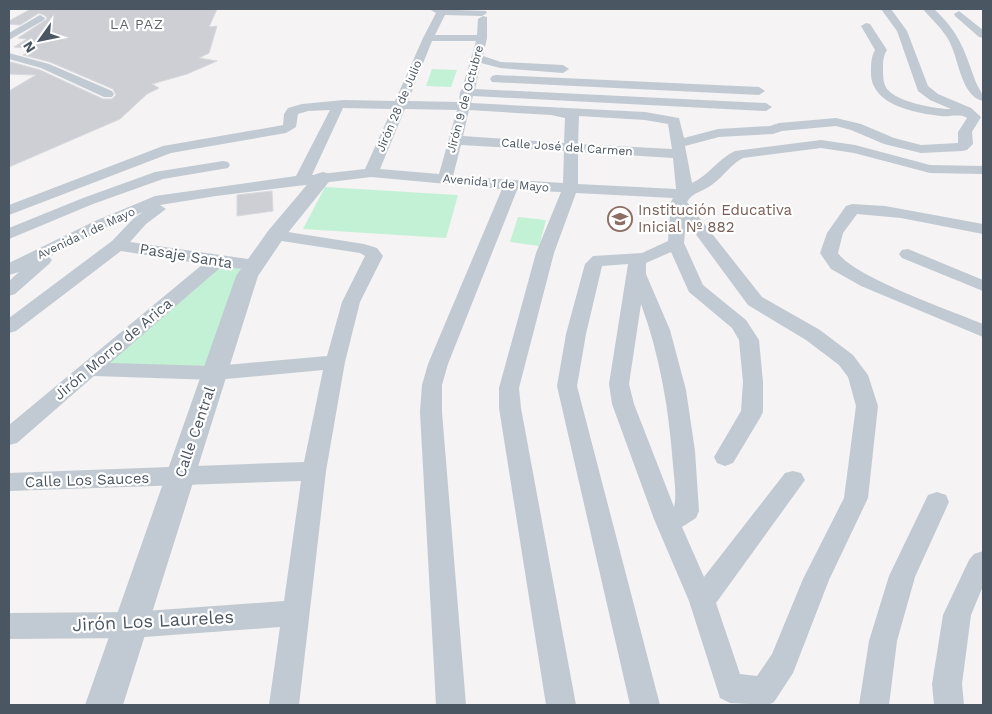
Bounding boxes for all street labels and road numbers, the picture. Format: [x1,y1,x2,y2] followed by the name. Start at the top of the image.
[444,44,486,154] street label: Jirón 9 de Octubre
[373,58,425,154] street label: Jirón 28 de Julio
[501,135,633,159] street label: Calle José del Carmen
[442,171,550,195] street label: Avenida 1 de Mayo
[35,204,137,262] street label: Avenida 1 de Mayo
[138,240,234,272] street label: Pasaje Santa
[50,294,176,404] street label: Jirón Morro de Arica
[171,384,219,480] street label: Calle Central
[24,469,150,491] street label: Calle Los Sauces
[72,606,234,635] street label: Jirón Los Laureles

